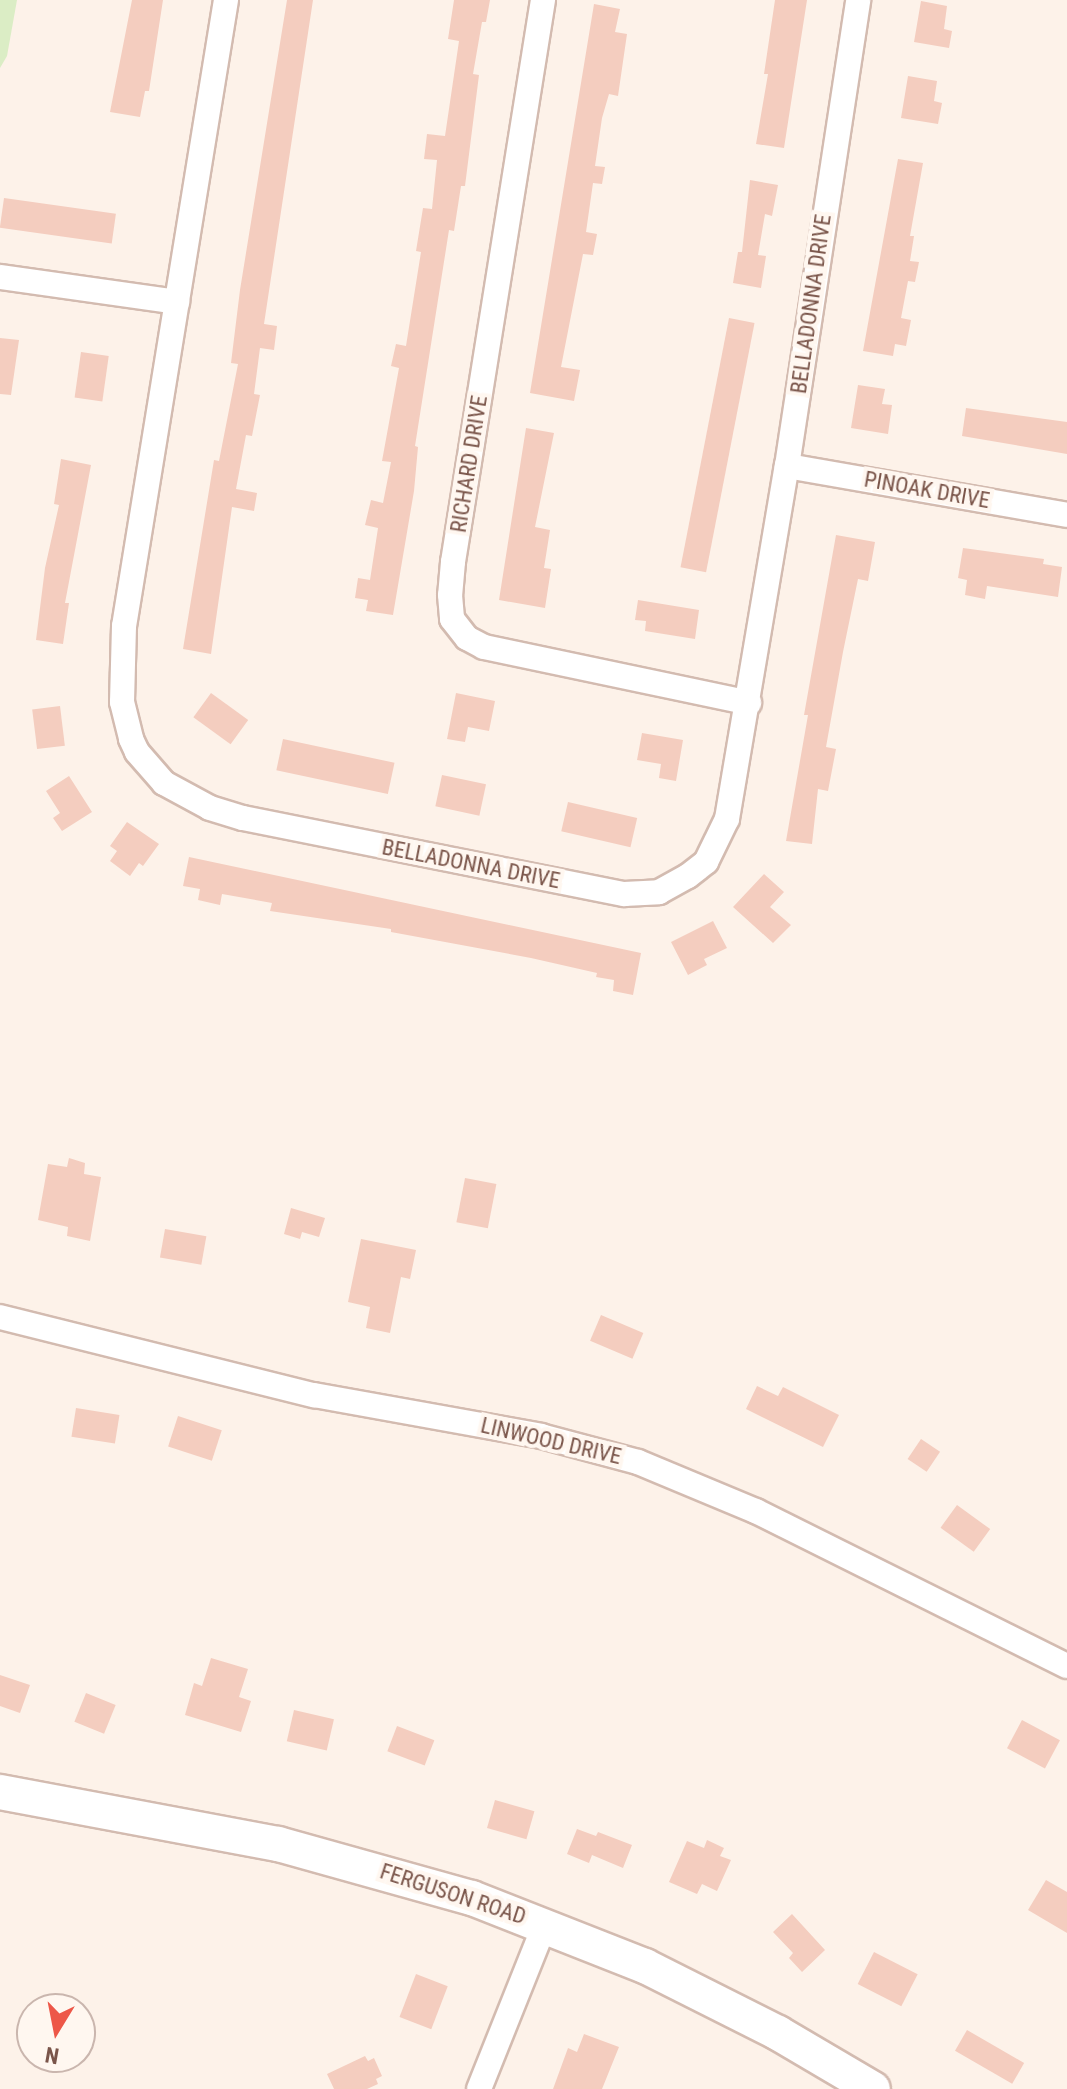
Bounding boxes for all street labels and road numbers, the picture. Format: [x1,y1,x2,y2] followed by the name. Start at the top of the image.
[785,213,837,395] street label: BELLADONNA DRIVE
[445,394,493,534] street label: RICHARD DRIVE
[862,466,992,514] street label: PINOAK DRIVE
[380,834,562,894] street label: BELLADONNA DRIVE
[478,1412,624,1470] street label: LINWOOD DRIVE
[377,1858,529,1930] street label: FERGUSON ROAD

